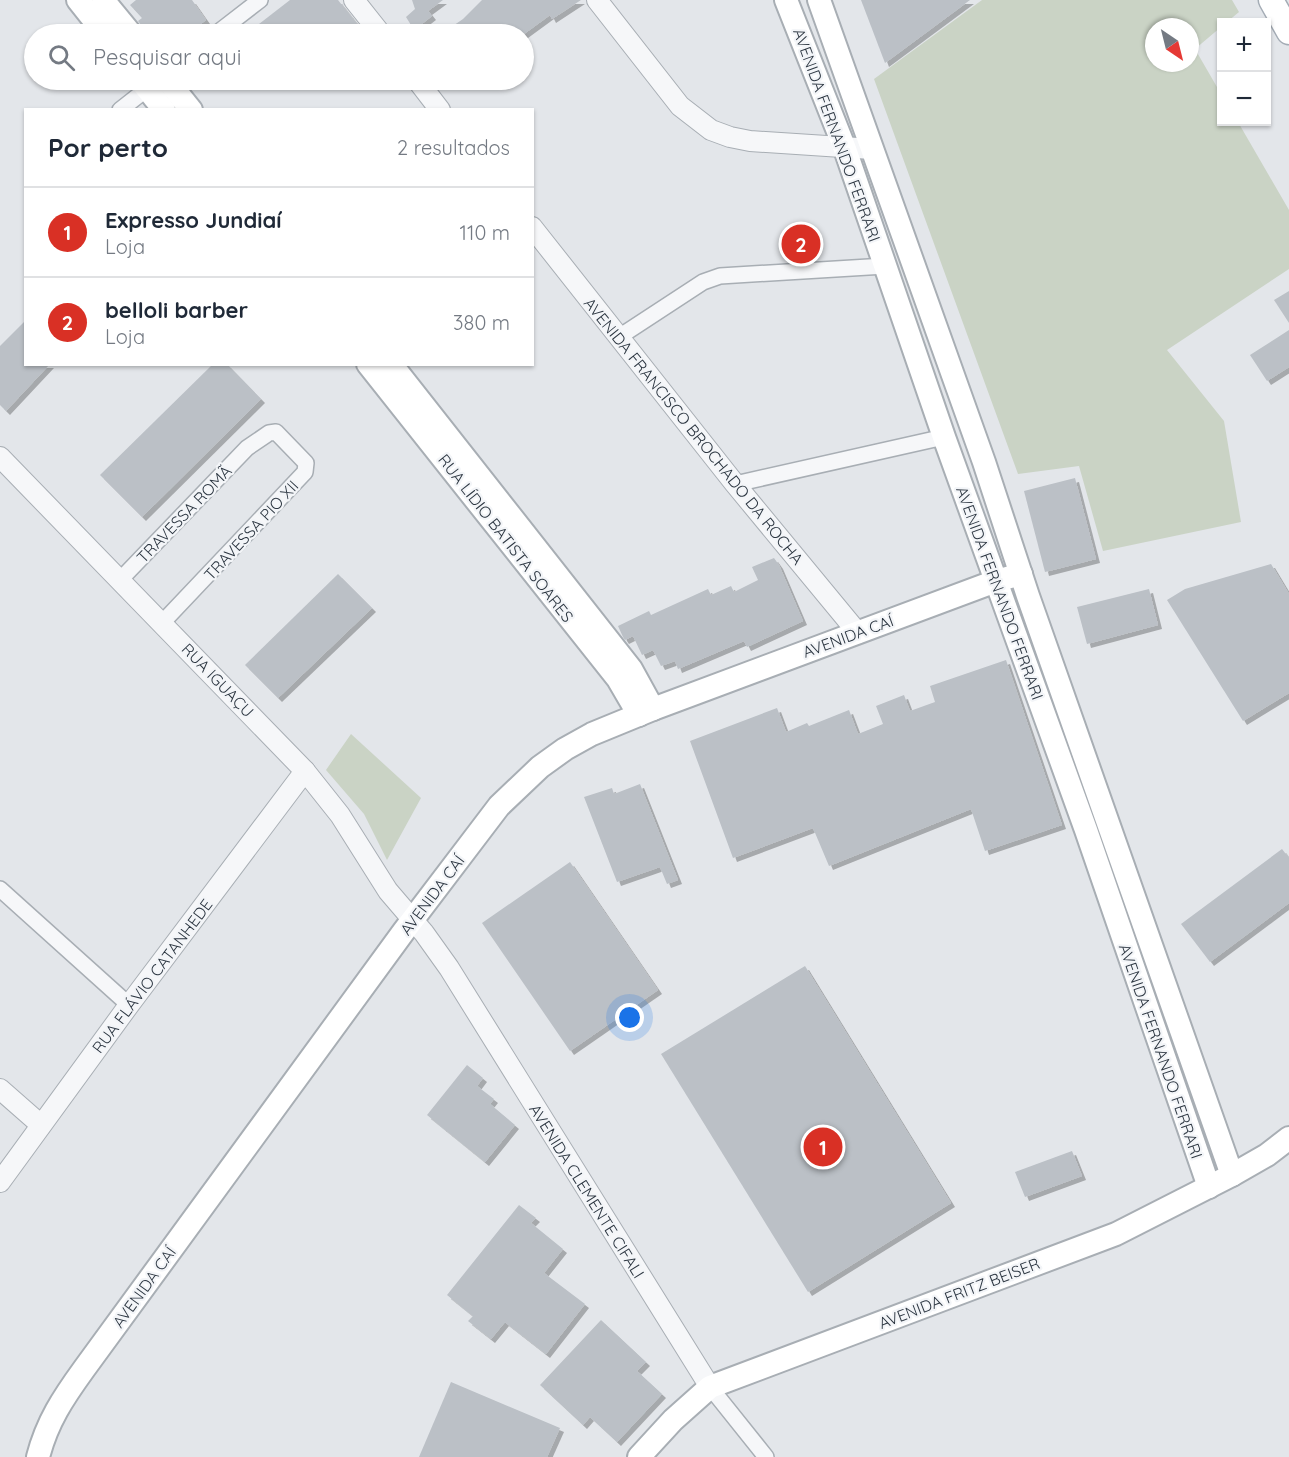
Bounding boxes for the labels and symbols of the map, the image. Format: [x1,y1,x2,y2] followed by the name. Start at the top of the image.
[1145,18,1199,72] north arrow
[789,26,885,244] street label: AVENIDA FERNANDO FERRARI
[782,222,820,266] pin: 2
[580,294,808,568] street label: AVENIDA FRANCISCO BROCHADO DA ROCHA
[434,450,578,626] street label: RUA LÍDIO BATISTA SOARES
[132,461,236,567] street label: TRAVESSA ROMÃ
[200,476,302,584] street label: TRAVESSA PIO XII
[952,484,1048,702] street label: AVENIDA FERNANDO FERRARI
[800,610,897,662] street label: AVENIDA CAÍ
[178,639,258,721] street label: RUA IGUAÇU
[395,850,469,939] street label: AVENIDA CAÍ
[87,895,217,1057] street label: RUA FLÁVIO CATANHEDE
[1115,941,1207,1161] street label: AVENIDA FERNANDO FERRARI
[615,1003,644,1032] your location
[525,1100,649,1282] street label: AVENIDA CLEMENTE CIFALI
[804,1124,842,1170] pin: 1
[108,1242,181,1331] street label: AVENIDA CAÍ
[876,1253,1042,1333] street label: AVENIDA FRITZ BEISER

